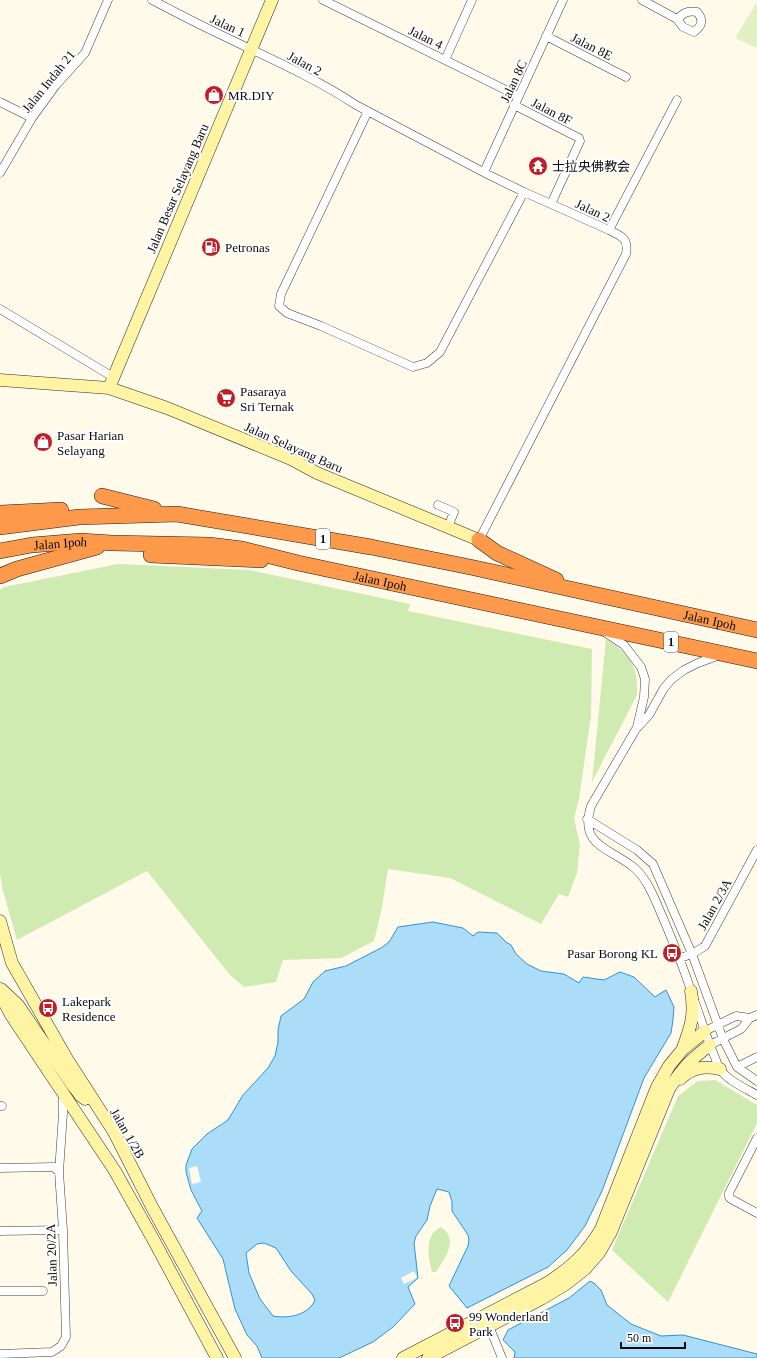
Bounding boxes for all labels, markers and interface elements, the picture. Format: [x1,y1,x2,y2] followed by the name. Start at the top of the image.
[208,11,247,40] street label: Jalan 1
[406,23,446,52] street label: Jalan 4
[569,30,615,63] street label: Jalan 8E
[19,47,78,115] street label: Jalan Indah 21
[285,48,324,79] street label: Jalan 2
[497,58,530,105] street label: Jalan 8C
[203,84,225,106] shop icon: MR.DIY
[228,88,275,103] place label: MR.DIY
[529,95,575,128] street label: Jalan 8F
[143,121,212,255] street label: Jalan Besar Selayang Baru
[527,155,549,177] temple icon: 士拉央佛教会
[552,159,630,174] place label: 士拉央佛教会
[573,196,612,225] street label: Jalan 2
[200,236,222,258] fuel station icon: Petronas
[225,240,270,255] place label: Petronas
[240,384,295,414] place label: Pasaraya Sri Ternak
[215,387,237,409] supermarket icon: Pasaraya Sri Ternak
[242,419,346,476] street label: Jalan Selayang Baru
[57,428,124,458] place label: Pasar Harian Selayang
[32,431,54,453] shop icon: Pasar Harian Selayang
[316,529,330,549] road number: 1
[33,534,88,553] street label: Jalan Ipoh
[352,568,409,594] street label: Jalan Ipoh
[682,607,738,633] street label: Jalan Ipoh
[664,632,678,652] road number: 1
[694,876,735,932] street label: Jalan 2/3A
[661,942,683,964] bus stop icon: Pasar Borong KL
[567,946,658,961] place label: Pasar Borong KL
[62,994,116,1024] place label: Lakepark Residence
[37,997,59,1019] bus stop icon: Lakepark Residence
[107,1106,148,1161] street label: Jalan 1/2B
[43,1223,60,1286] street label: Jalan 20/2A
[469,1309,549,1339] place label: 99 Wonderland Park
[444,1312,466,1334] bus stop icon: 99 Wonderland Park
[621,1324,685,1350] scale bar
[627,1331,652,1345] text: 50 m

